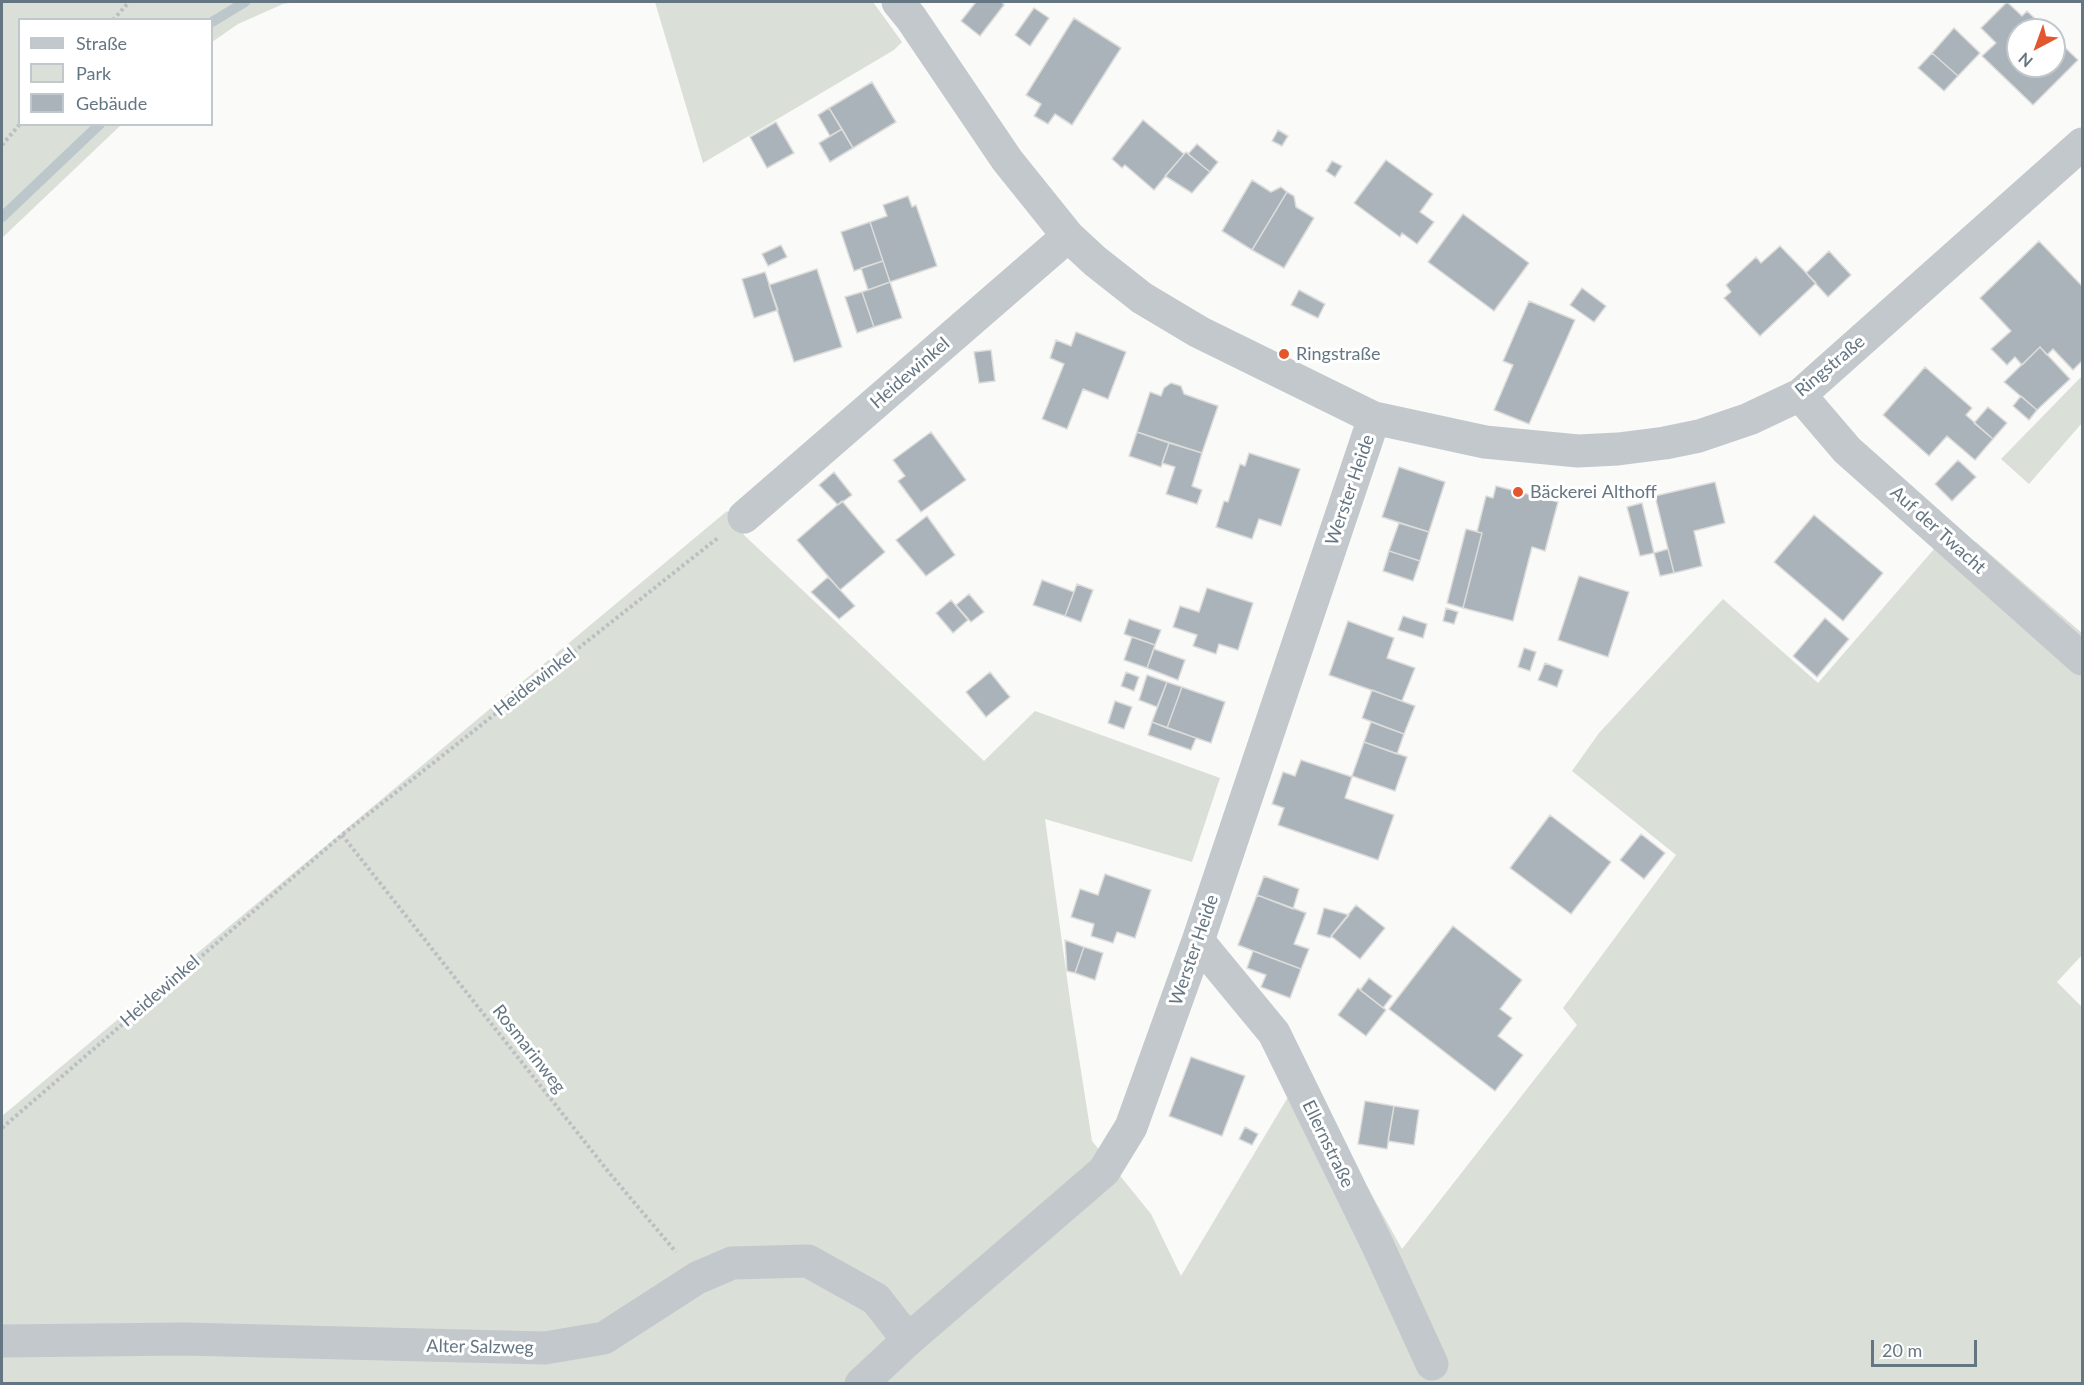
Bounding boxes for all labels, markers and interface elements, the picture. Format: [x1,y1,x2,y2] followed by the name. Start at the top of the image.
[18,18,213,126] legend
[2006,18,2066,78] north arrow
[76,32,127,54] text: Straße
[2014,49,2036,72] text: N
[76,62,111,84] text: Park
[76,92,147,114] text: Gebäude
[1791,331,1869,401] street label: Ringstraße
[866,333,954,413] street label: Heidewinkel
[1296,343,1380,365] place label: Ringstraße
[1277,347,1291,361] marker: Ringstraße
[1321,432,1379,548] street label: Werster Heide
[1530,481,1657,503] place label: Bäckerei Althoff
[1886,482,1990,578] street label: Auf der Twacht
[1511,485,1525,499] marker: Bäckerei Althoff
[490,643,580,721] street label: Heidewinkel
[1165,892,1223,1008] street label: Werster Heide
[116,951,204,1031] street label: Heidewinkel
[488,1001,570,1097] street label: Rosmarinweg
[1298,1097,1358,1191] street label: Ellernstraße
[1874,1328,1980,1366] scale bar
[426,1335,534,1359] street label: Alter Salzweg
[1882,1339,1922,1361] text: 20 m

